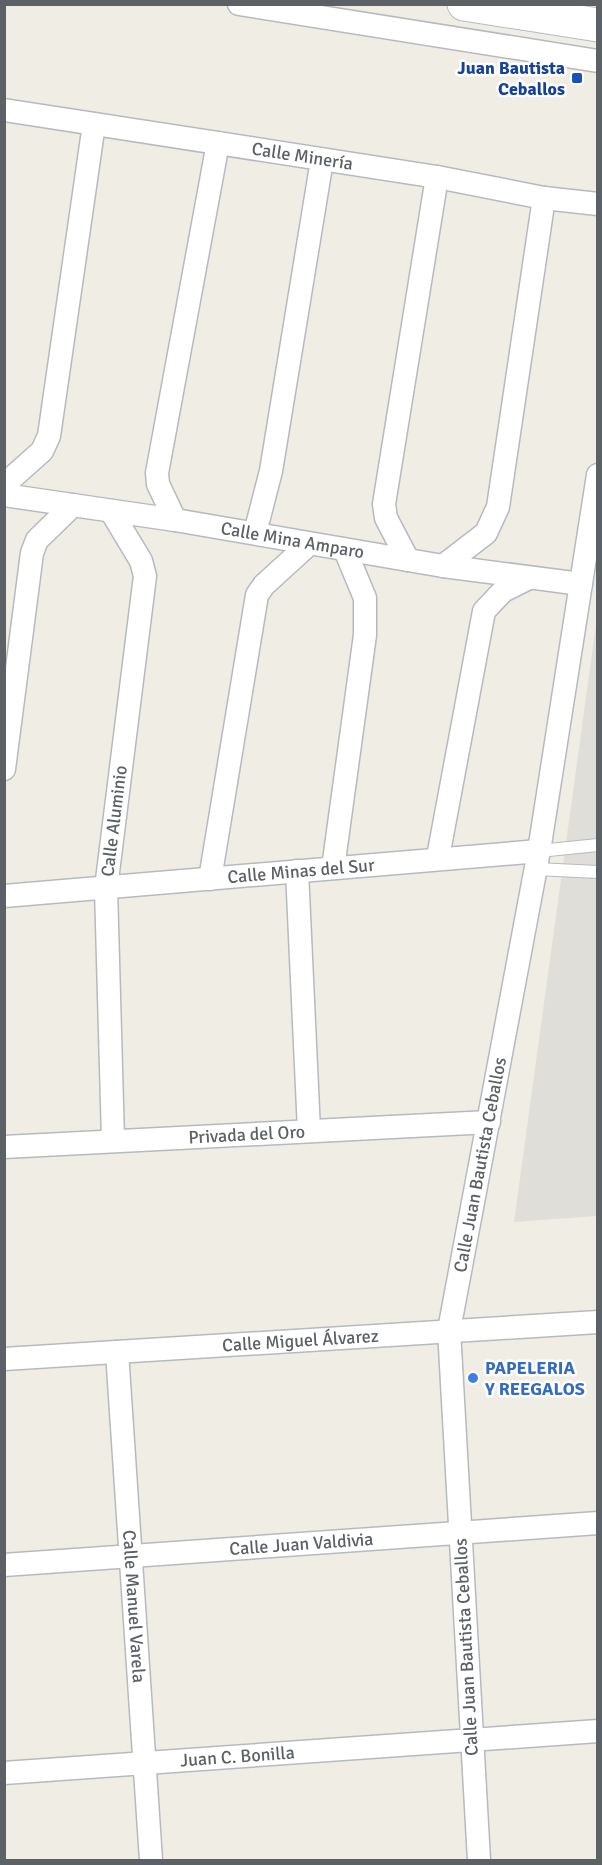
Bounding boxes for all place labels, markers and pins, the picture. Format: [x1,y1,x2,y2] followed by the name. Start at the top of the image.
[457,57,565,100] place label: Juan Bautista Ceballos
[570,71,584,85] marker: Juan Bautista Ceballos
[484,1357,585,1400] place label: PAPELERIA Y REEGALOS
[466,1371,480,1385] marker: PAPELERIA Y REEGALOS

